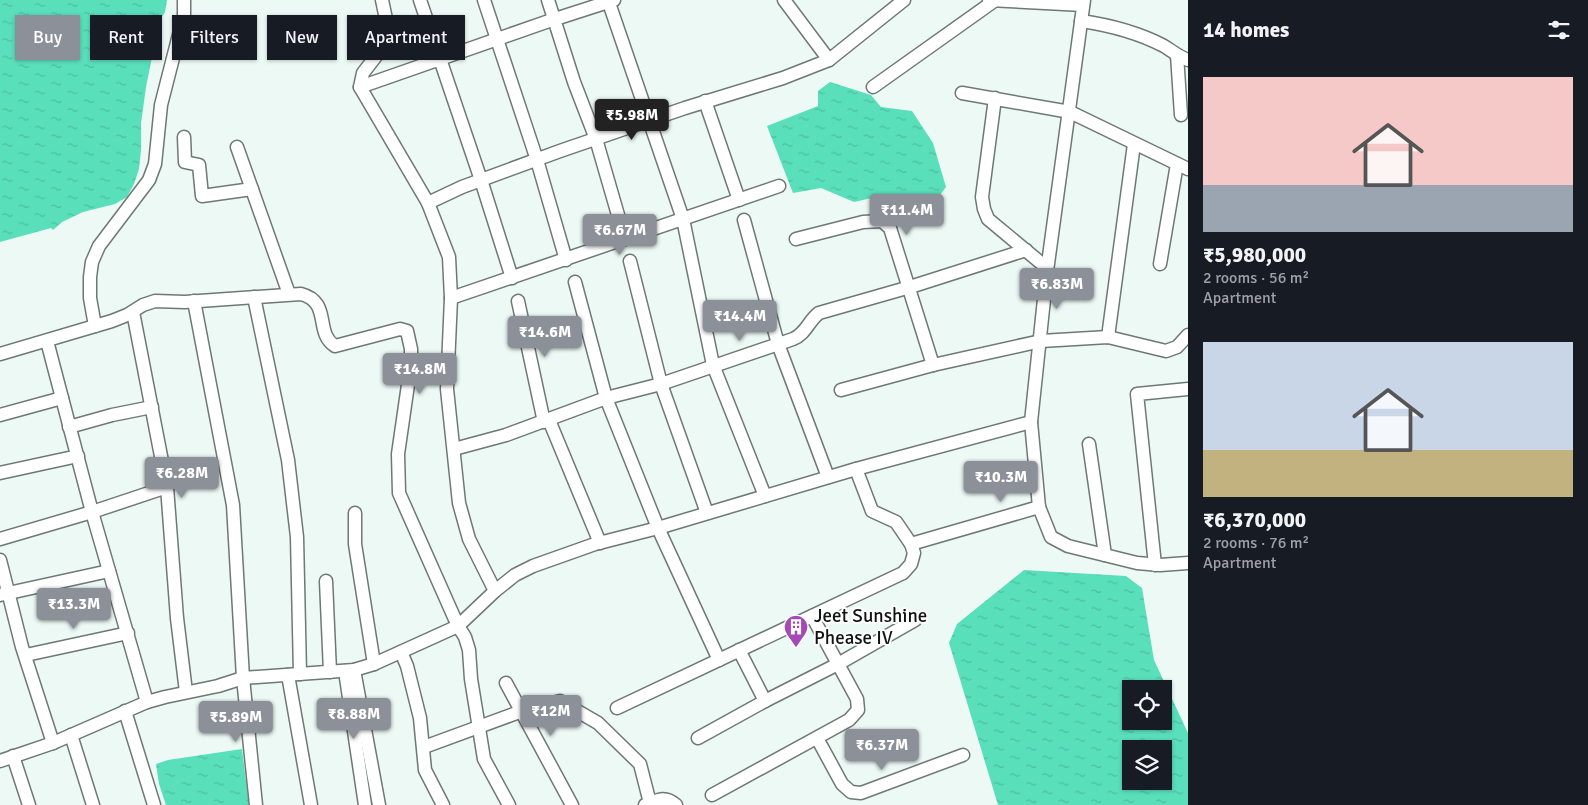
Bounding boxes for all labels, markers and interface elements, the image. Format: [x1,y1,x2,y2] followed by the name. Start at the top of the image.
[15,15,80,60] chip: Buy
[90,15,162,60] chip: Rent
[172,15,257,60] chip: Filters
[267,15,337,60] chip: New
[347,15,465,60] chip: Apartment
[1545,16,1573,44] icon: filters
[1203,17,1289,43] text: 14 homes
[591,98,673,141] pin: ₹5.98M
[606,105,658,125] text: ₹5.98M
[1343,110,1433,200] icon: home
[866,194,948,236] pin: ₹11.4M
[881,200,933,220] text: ₹11.4M
[579,214,661,256] pin: ₹6.67M
[594,220,646,240] text: ₹6.67M
[1203,242,1306,268] text: ₹5,980,000
[1016,268,1098,310] pin: ₹6.83M
[1203,268,1309,288] text: 2 rooms · 56 m²
[1031,274,1083,294] text: ₹6.83M
[1203,288,1276,308] text: Apartment
[699,300,781,342] pin: ₹14.4M
[714,306,766,326] text: ₹14.4M
[504,316,586,358] pin: ₹14.6M
[519,322,571,342] text: ₹14.6M
[379,352,461,395] pin: ₹14.8M
[394,359,446,379] text: ₹14.8M
[1343,375,1433,465] icon: home
[141,456,223,499] pin: ₹6.28M
[960,460,1042,503] pin: ₹10.3M
[156,463,208,483] text: ₹6.28M
[975,467,1027,487] text: ₹10.3M
[1203,507,1306,533] text: ₹6,370,000
[1203,533,1309,553] text: 2 rooms · 76 m²
[1203,553,1276,573] text: Apartment
[33,588,115,630] pin: ₹13.3M
[48,594,100,614] text: ₹13.3M
[814,604,927,650] place label: Jeet Sunshine Phease IV
[783,614,809,648] building icon: Jeet Sunshine Phease IV
[1122,680,1172,790] map controls
[1122,680,1172,730] button: locate
[521,694,581,737] pin: ₹12M
[313,698,395,740] pin: ₹8.88M
[195,700,277,743] pin: ₹5.89M
[531,701,571,721] text: ₹12M
[328,704,380,724] text: ₹8.88M
[210,707,262,727] text: ₹5.89M
[841,728,923,771] pin: ₹6.37M
[856,735,908,755] text: ₹6.37M
[1122,740,1172,790] button: layers

